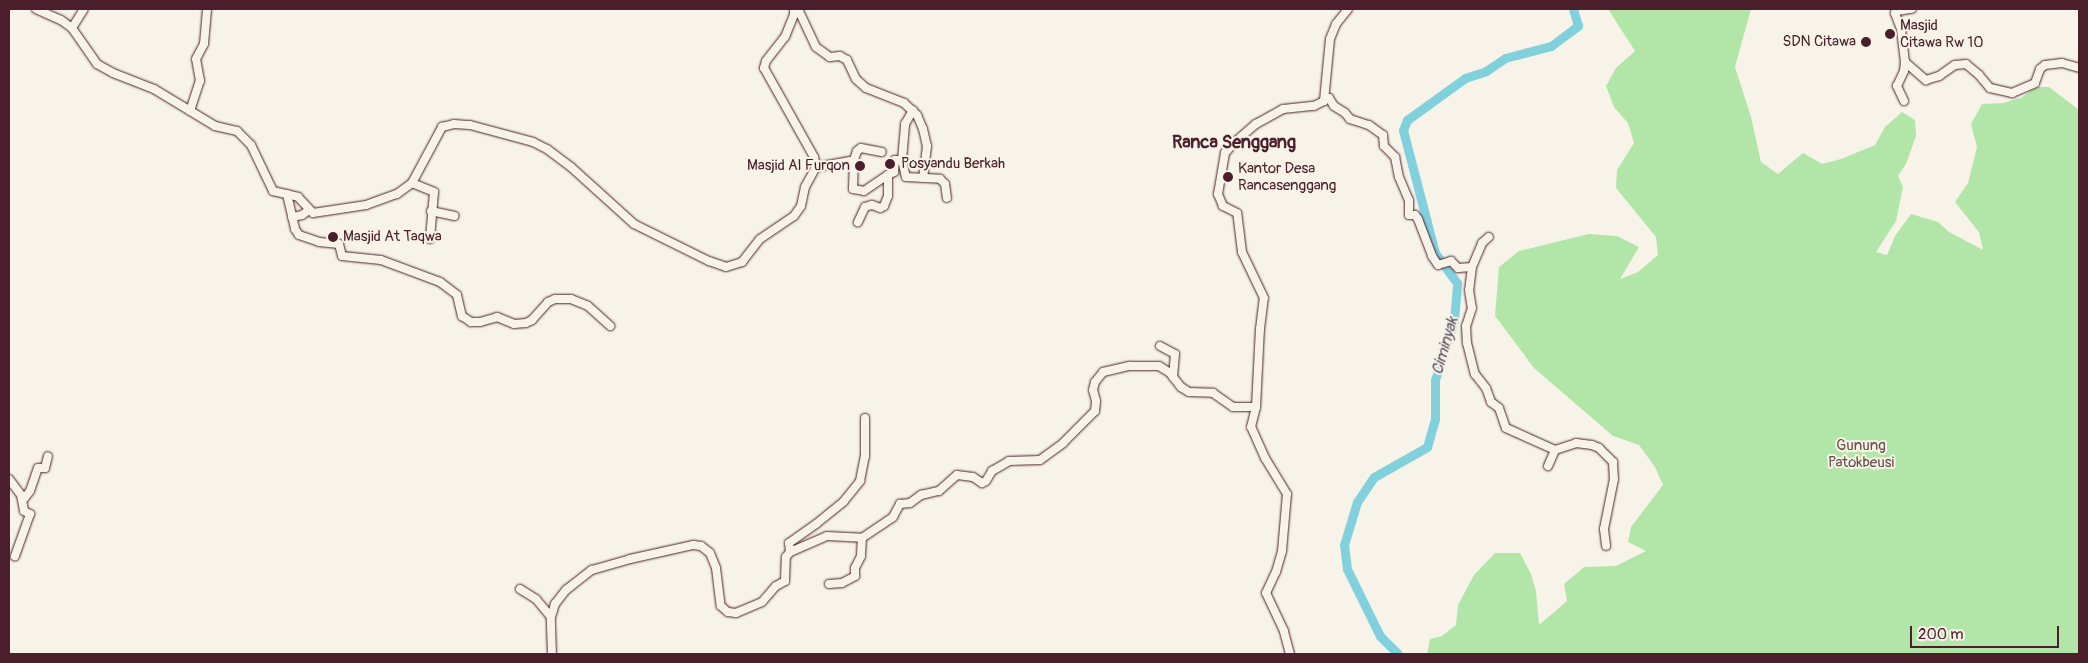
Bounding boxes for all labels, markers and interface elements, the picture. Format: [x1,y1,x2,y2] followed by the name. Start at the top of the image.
[1900,16,1983,51] place label: Masjid Citawa Rw 10
[1884,28,1896,40] marker: Masjid Citawa Rw 10
[1782,33,1856,51] place label: SDN Citawa
[1860,36,1872,48] marker: SDN Citawa
[1172,132,1296,154] district label: Ranca Senggang
[901,155,1005,173] place label: Posyandu Berkah
[747,157,850,175] place label: Masjid Al Furqon
[883,157,897,171] marker: Posyandu Berkah
[1238,159,1336,194] place label: Kantor Desa Rancasenggang
[854,160,866,172] marker: Masjid Al Furqon
[1222,171,1234,183] marker: Kantor Desa Rancasenggang
[343,228,442,246] place label: Masjid At Taqwa
[327,231,339,243] marker: Masjid At Taqwa
[1428,315,1462,377] water label: Ciminyak
[1828,436,1894,471] park label: Gunung Patokbeusi
[1913,616,2062,648] scale bar
[1918,625,1963,644] text: 200 m

